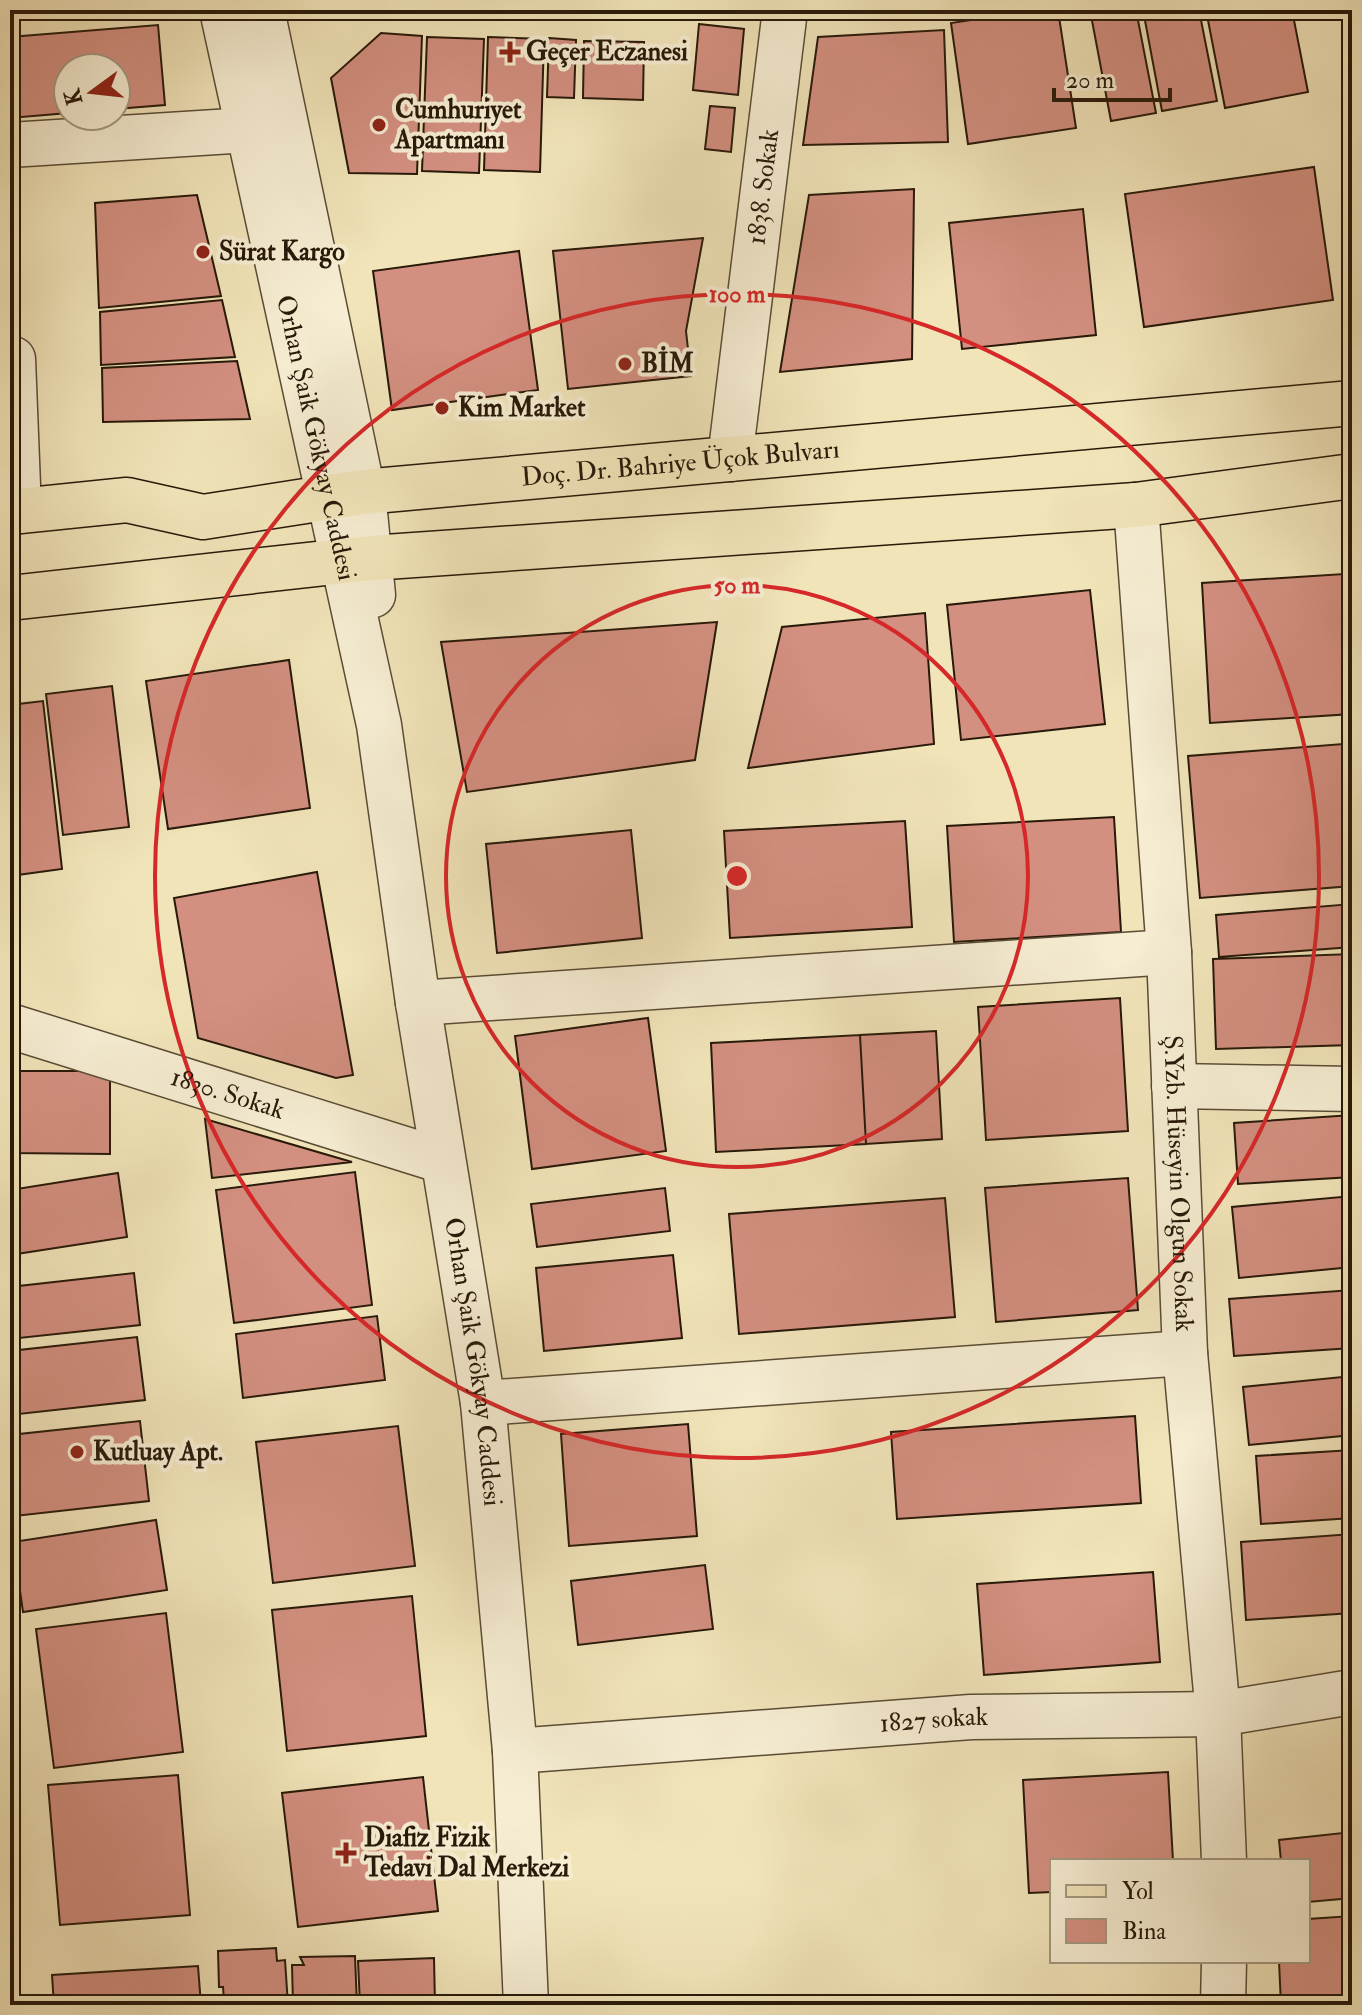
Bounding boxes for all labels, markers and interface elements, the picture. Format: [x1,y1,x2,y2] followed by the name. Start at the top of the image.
[526,36,688,68] place label: Geçer Eczanesi
[501,43,519,61] marker: Geçer Eczanesi
[52,52,132,132] north arrow
[1054,52,1170,102] scale bar
[1066,65,1115,96] text: 20 m
[58,85,89,108] text: K
[394,94,522,157] place label: Cumhuriyet Apartmanı
[370,116,388,134] marker: Cumhuriyet Apartmanı
[740,127,786,247] street label: 1838. Sokak
[219,236,345,269] place label: Sürat Kargo
[194,243,212,261] marker: Sürat Kargo
[709,279,766,310] text: 100 m
[269,292,363,584] street label: Orhan Şaik Gökyay Caddesi
[641,346,694,380] place label: BİM
[616,355,634,373] marker: BİM
[458,392,586,424] place label: Kim Market
[433,399,451,417] marker: Kim Market
[520,433,841,494] street label: Doç. Dr. Bahriye Üçok Bulvarı
[714,570,761,601] text: 50 m
[723,862,751,890] centre of rings
[1156,1035,1200,1333] street label: Ş.Yzb. Hüseyin Olgun Sokak
[167,1061,289,1127] street label: 1830. Sokak
[437,1215,508,1508] street label: Orhan Şaik Gökyay Caddesi
[93,1436,223,1469] place label: Kutluay Apt.
[68,1443,86,1461] marker: Kutluay Apt.
[878,1701,989,1740] street label: 1827 sokak
[363,1822,569,1884] place label: Diafiz Fizik Tedavi Dal Merkezi
[335,1842,357,1864] marker: Diafiz Fizik Tedavi Dal Merkezi
[1050,1859,1310,1963] legend
[1122,1876,1154,1907] text: Yol
[1122,1916,1167,1947] text: Bina

